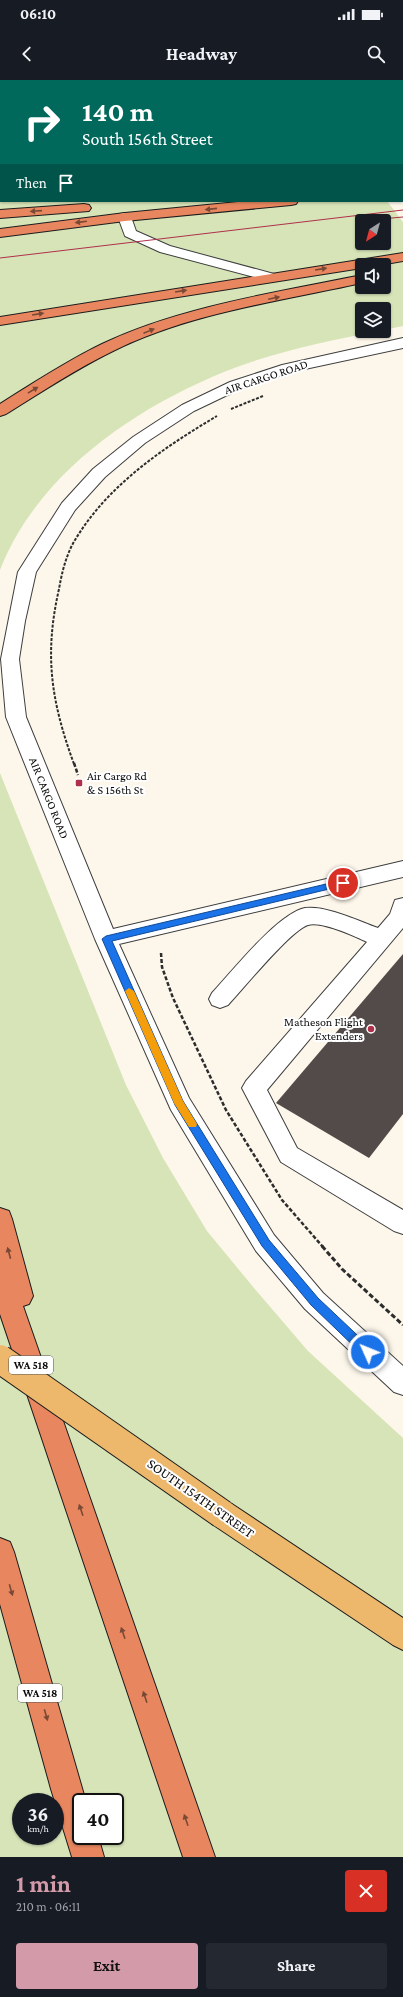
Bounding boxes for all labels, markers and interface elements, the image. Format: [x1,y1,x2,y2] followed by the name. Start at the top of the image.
[20,6,56,22] text: 06:10
[16,43,38,65] icon: back
[365,43,387,65] icon: search
[166,44,237,64] text: Headway
[16,96,68,148] icon: right
[82,96,154,127] text: 140 m
[82,129,213,149] text: South 156th Street
[55,172,77,194] icon: arrive
[16,175,47,191] text: Then
[205,205,217,212] one-way arrow
[30,208,42,215] one-way arrow
[355,214,391,250] north arrow
[355,214,391,338] map controls
[75,219,88,225] one-way arrow
[355,258,391,294] button: sound
[315,266,327,272] one-way arrow
[175,288,187,294] one-way arrow
[268,294,280,300] one-way arrow
[355,302,391,338] button: layers
[32,311,45,317] one-way arrow
[143,328,155,334] one-way arrow
[223,357,309,397] street label: AIR CARGO ROAD
[27,386,39,393] one-way arrow
[26,755,72,841] street label: AIR CARGO ROAD
[87,769,148,797] place label: Air Cargo Rd & S 156th St
[74,778,84,788] marker: Air Cargo Rd & S 156th St
[326,866,360,900] pin
[332,872,354,894] icon: arrive
[284,1015,364,1043] place label: Matheson Flight Extenders
[366,1024,376,1034] marker: Matheson Flight Extenders
[6,1247,12,1259] one-way arrow
[347,1331,389,1373] position arrow
[9,1356,53,1374] road number: WA 518
[144,1455,258,1541] street label: SOUTH 154TH STREET
[77,1504,83,1516] one-way arrow
[8,1583,14,1596] one-way arrow
[120,1627,126,1639] one-way arrow
[18,1684,62,1702] road number: WA 518
[142,1691,148,1703] one-way arrow
[43,1709,49,1721] one-way arrow
[72,1793,124,1845] speed limit sign: 40
[28,1803,48,1825] text: 36
[183,1814,189,1826] one-way arrow
[27,1823,49,1834] text: km/h
[16,1870,71,1897] text: 1 min
[345,1870,387,1912] button: close
[16,1899,80,1914] text: 210 m · 06:11
[16,1943,198,1989] button: Exit
[206,1943,387,1989] button: Share

